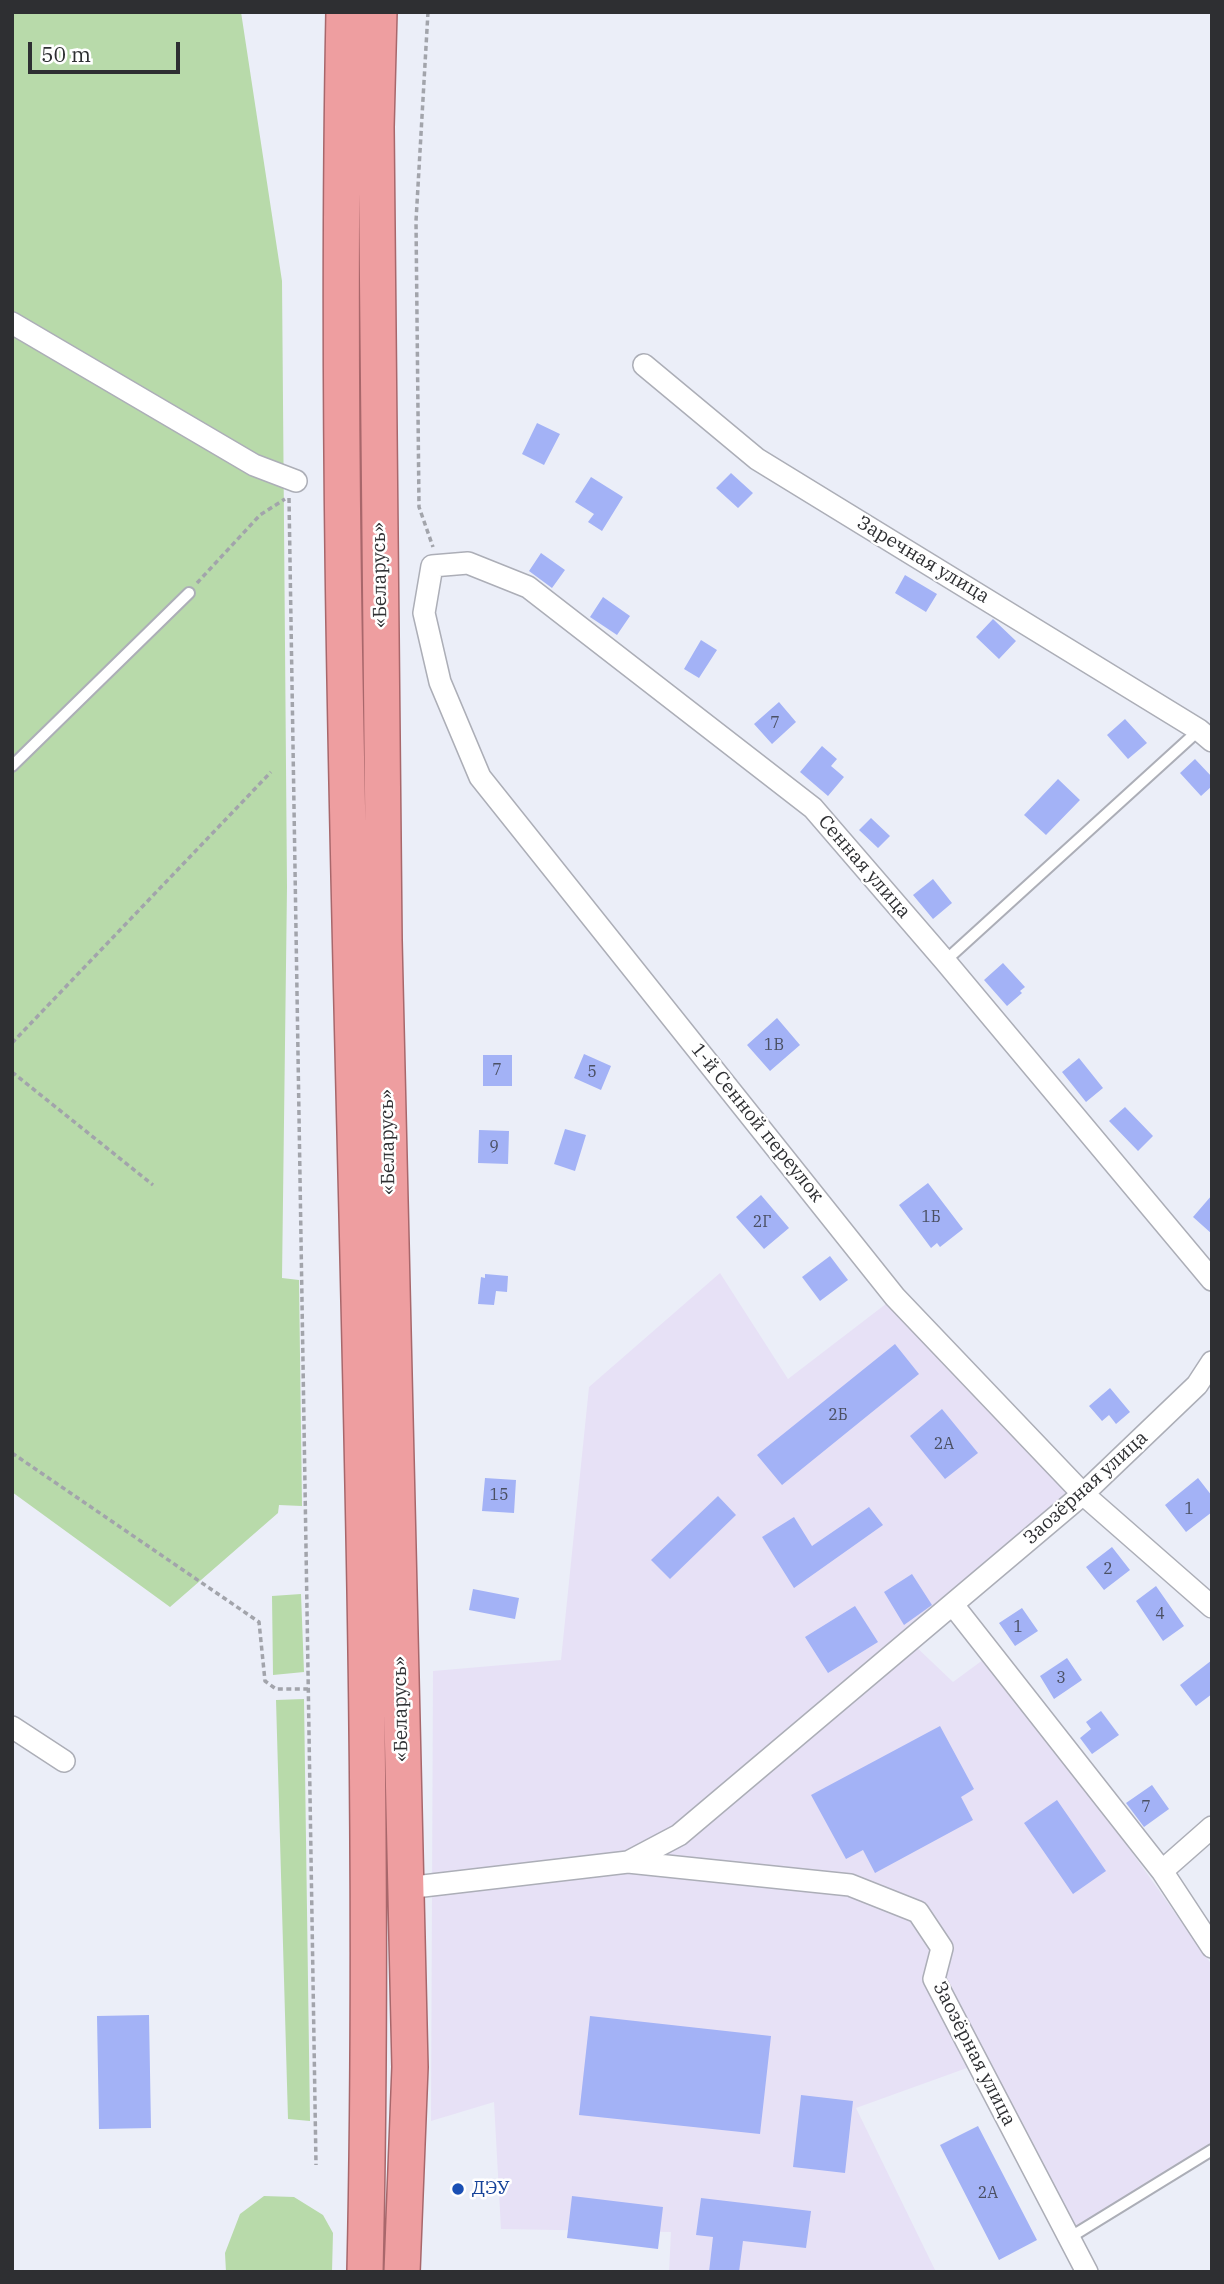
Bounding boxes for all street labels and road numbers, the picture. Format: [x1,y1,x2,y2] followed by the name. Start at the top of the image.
[853,512,993,608] street label: Заречная улица
[368,522,392,628] street label: «Беларусь»
[813,811,915,923] street label: Сенная улица
[686,1039,828,1207] street label: 1-й Сенной переулок
[376,1089,400,1195] street label: «Беларусь»
[1019,1426,1153,1550] street label: Заозёрная улица
[389,1656,413,1762] street label: «Беларусь»
[928,1978,1020,2130] street label: Заозёрная улица

